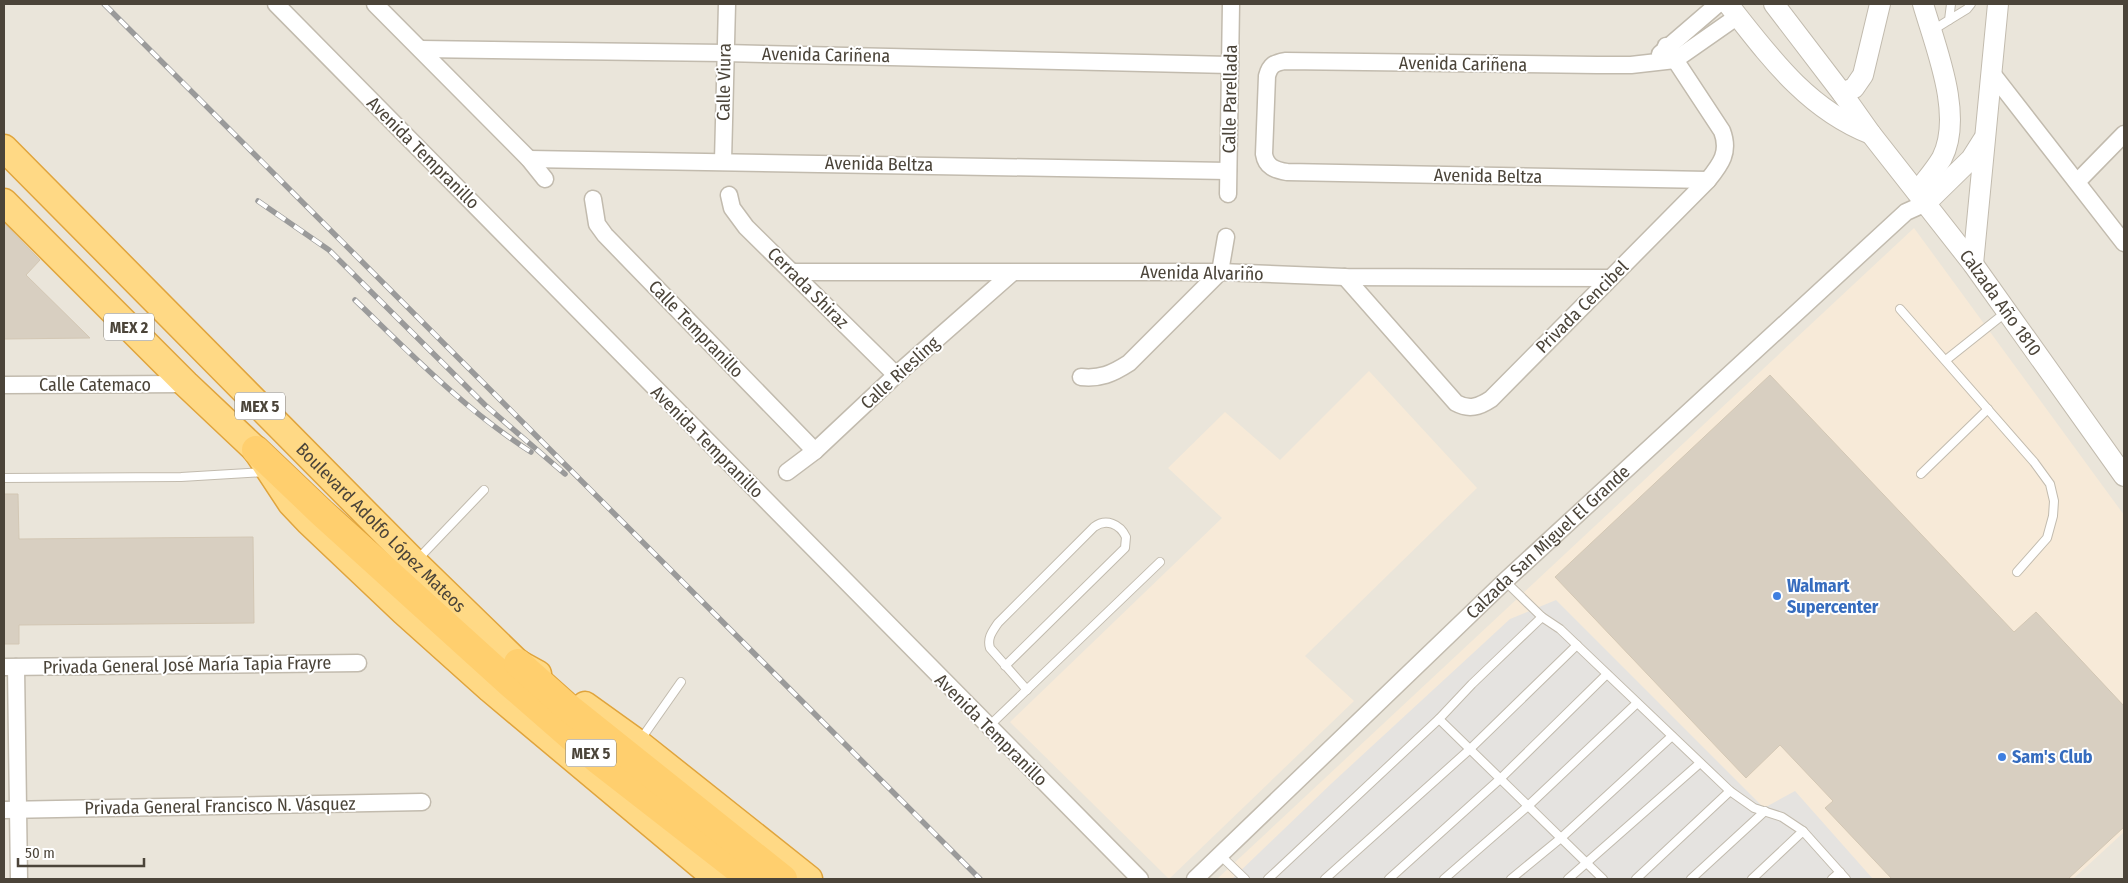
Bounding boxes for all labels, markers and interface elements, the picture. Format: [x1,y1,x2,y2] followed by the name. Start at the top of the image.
[712,43,736,121] street label: Calle Viura
[762,43,891,67] street label: Avenida Cariñena
[1218,44,1242,154] street label: Calle Parellada
[1399,52,1528,76] street label: Avenida Cariñena
[362,92,484,214] street label: Avenida Tempranillo
[825,152,933,176] street label: Avenida Beltza
[1434,164,1542,188] street label: Avenida Beltza
[763,243,853,333] street label: Cerrada Shiraz
[1955,245,2046,360] street label: Calzada Año 1810
[1531,256,1633,358] street label: Privada Cencibel
[1140,261,1264,285] street label: Avenida Alvariño
[644,276,748,382] street label: Calle Tempranillo
[104,314,154,341] road number: MEX 2
[856,332,944,414] street label: Calle Riesling
[39,374,151,396] street label: Calle Catemaco
[646,381,768,503] street label: Avenida Tempranillo
[235,392,285,420] road number: MEX 5
[291,438,471,617] street label: Boulevard Adolfo López Mateos
[1461,461,1635,623] street label: Calzada San Miguel El Grande
[1787,575,1879,618] place label: Walmart Supercenter
[1771,590,1783,602] marker: Walmart Supercenter
[43,651,331,679] street label: Privada General José María Tapia Frayre
[930,669,1052,791] street label: Avenida Tempranillo
[566,740,616,766] road number: MEX 5
[2012,746,2093,768] place label: Sam's Club
[1996,751,2008,763] marker: Sam's Club
[84,793,356,819] street label: Privada General Francisco N. Vásquez
[18,836,144,868] scale bar
[25,844,55,862] text: 50 m

